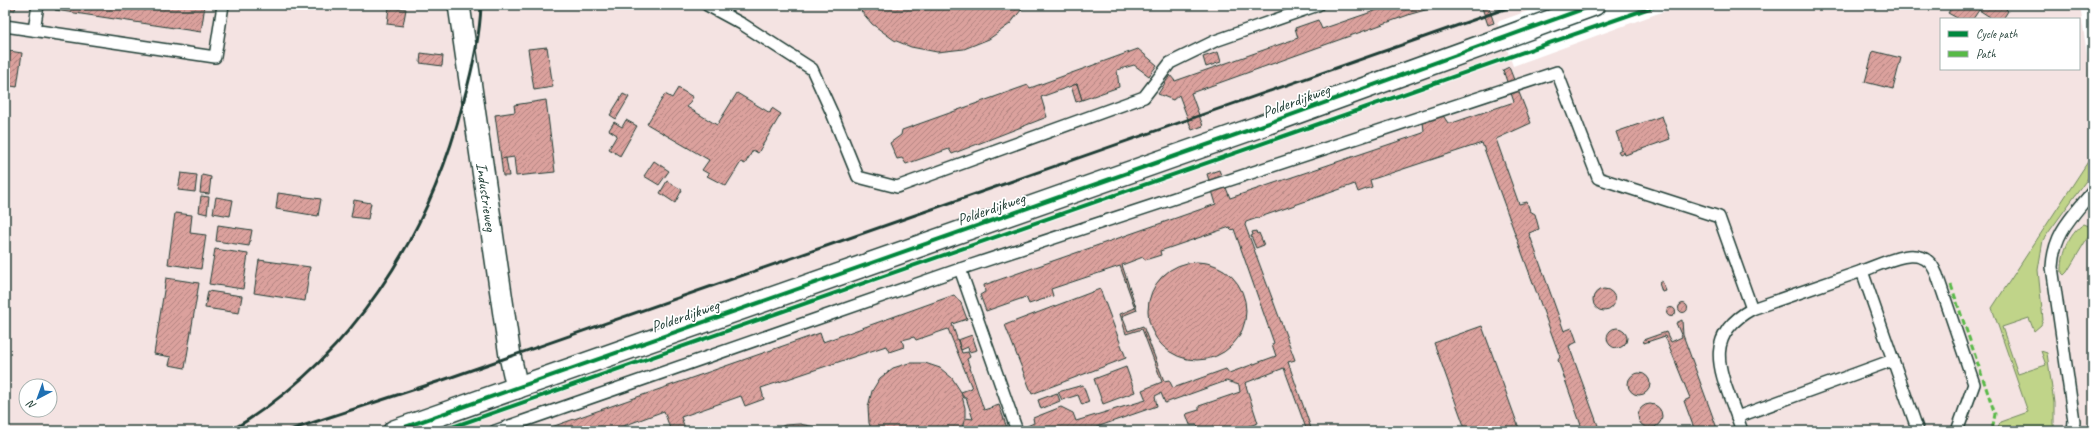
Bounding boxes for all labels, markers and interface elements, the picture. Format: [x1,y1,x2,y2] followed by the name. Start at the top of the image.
[1940,18,2080,70] legend
[1976,26,2018,42] text: Cycle path
[1976,46,1996,62] text: Path
[1260,79,1334,122] street label: Polderdijkweg
[471,161,501,234] street label: Industrieweg
[955,188,1029,230] street label: Polderdijkweg
[649,295,723,337] street label: Polderdijkweg
[18,378,58,418] north arrow
[23,397,39,413] text: N

